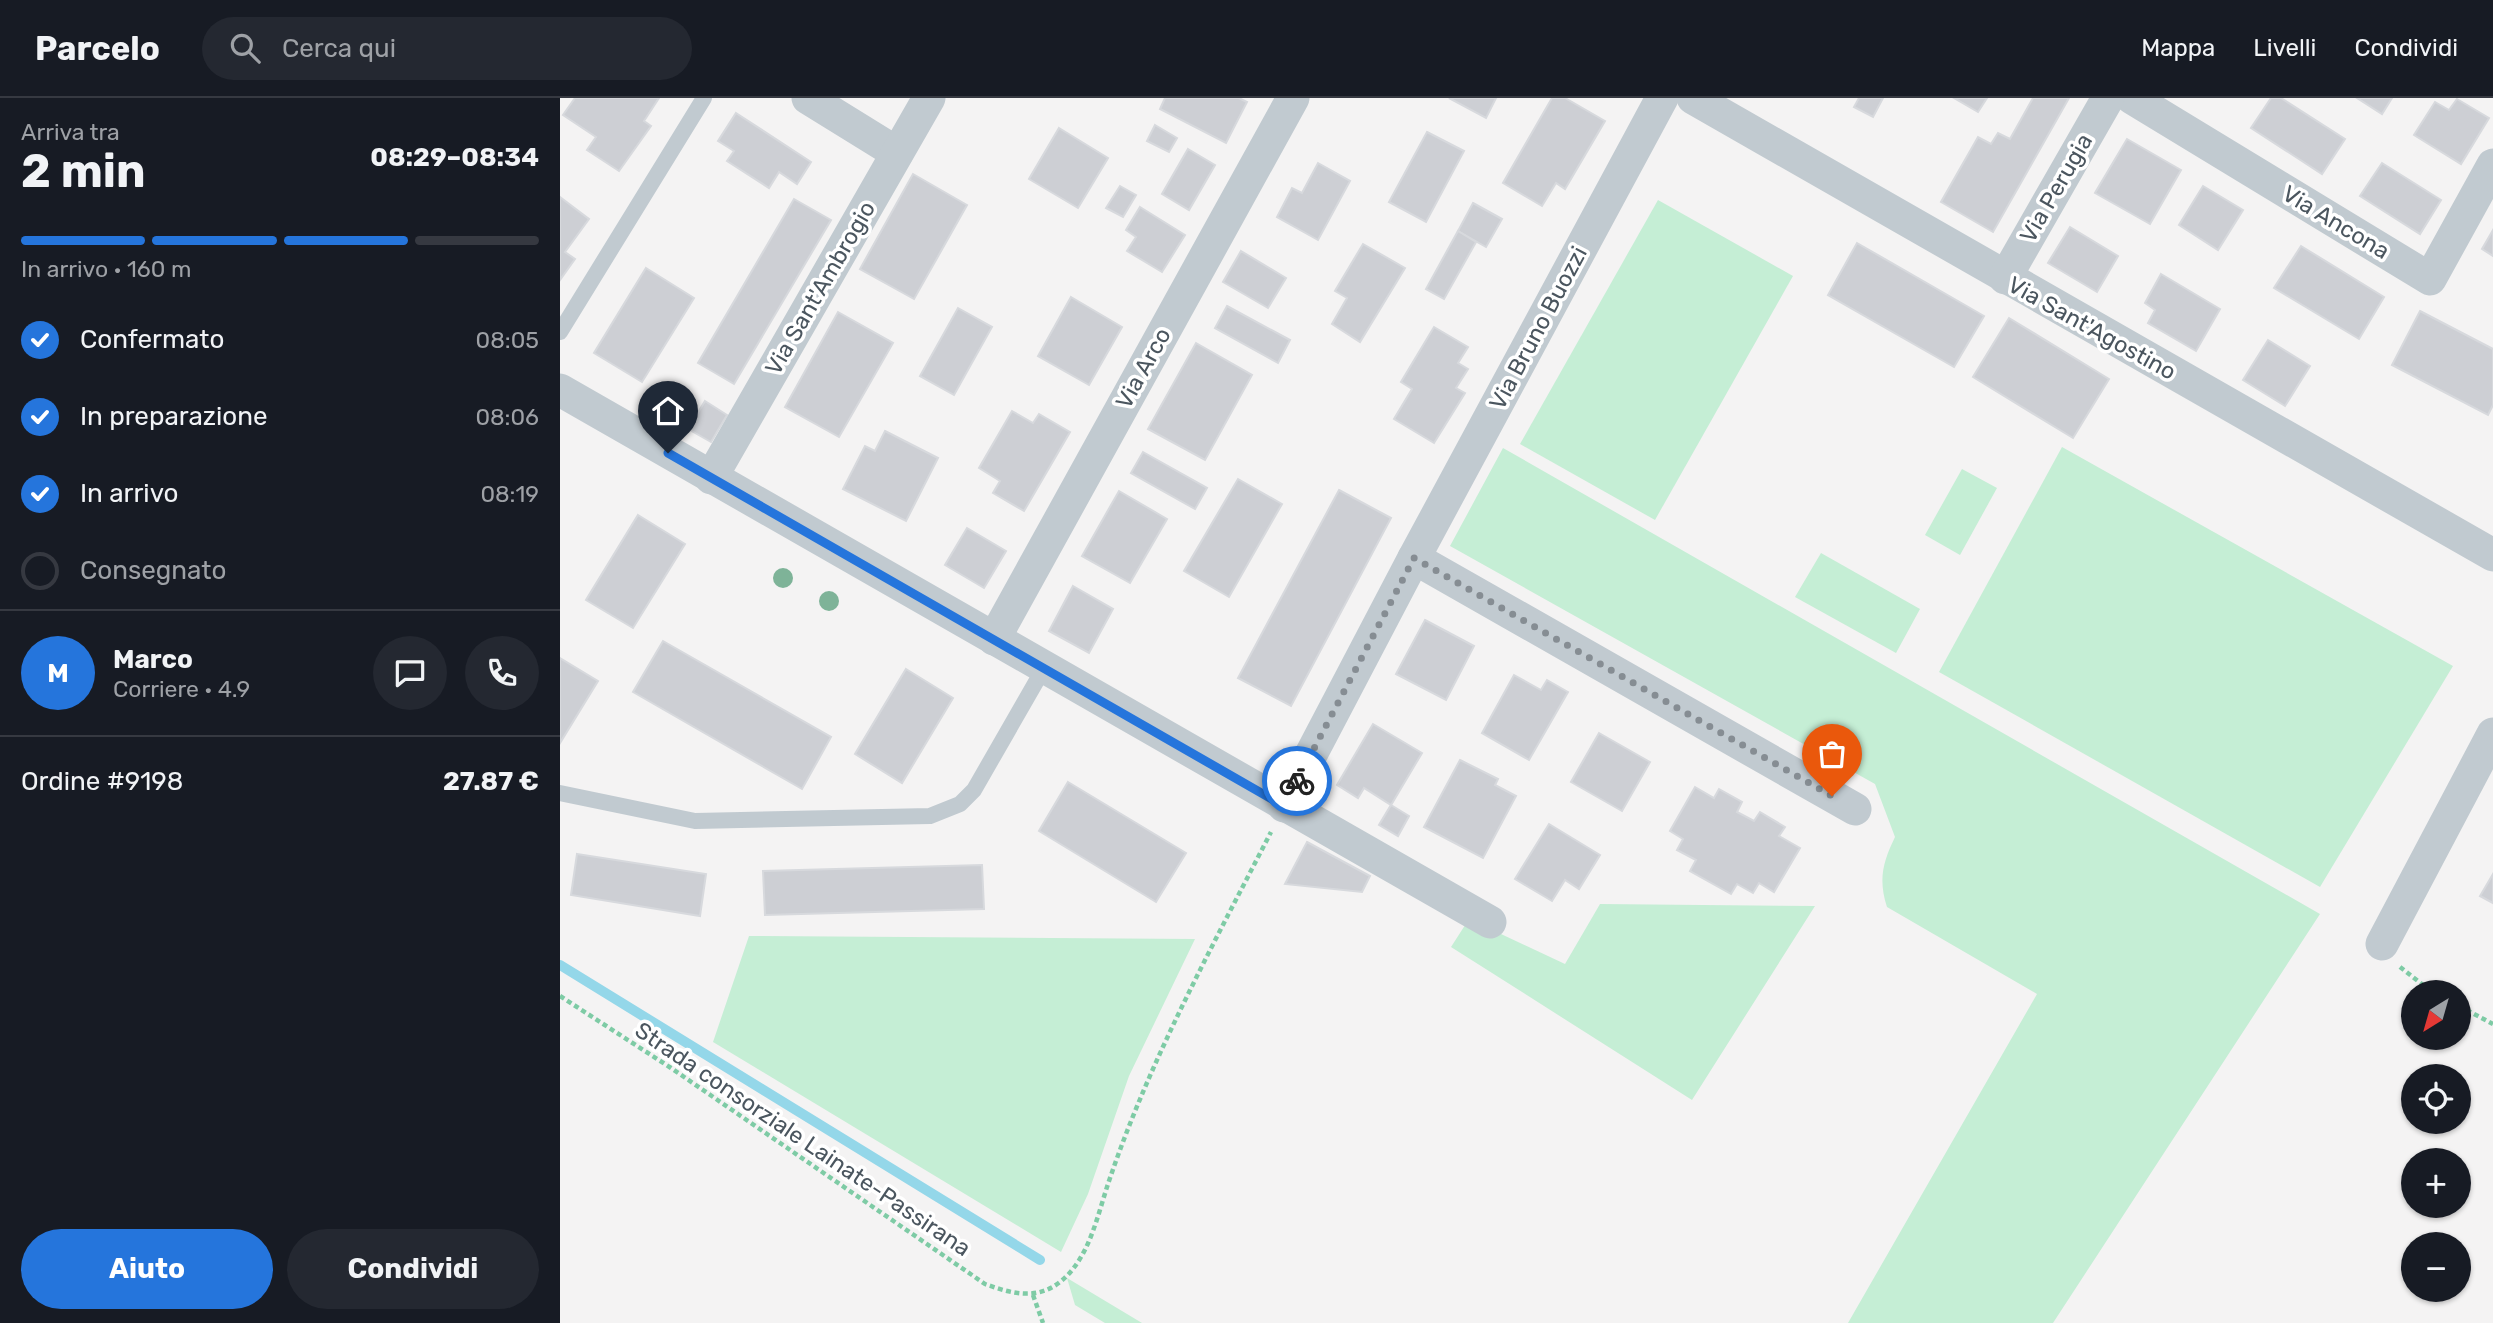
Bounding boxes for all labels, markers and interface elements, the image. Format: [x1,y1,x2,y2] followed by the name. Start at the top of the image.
[202,17,692,80] search box
[35,29,160,68] text: Parcelo
[226,29,264,67] icon: search
[282,33,396,64] text: Cerca qui
[2141,34,2215,62] text: Mappa
[2253,34,2316,62] text: Livelli
[2354,34,2458,62] text: Condividi
[21,118,120,146] text: Arriva tra
[2014,129,2098,247] street label: Via Perugia
[370,142,539,173] text: 08:29–08:34
[21,144,146,199] text: 2 min
[2277,179,2395,265] street label: Via Ancona
[759,196,881,380] street label: Via Sant'Ambrogio
[1483,242,1593,414] street label: Via Bruno Buozzi
[21,255,191,283] text: In arrivo · 160 m
[2003,270,2181,386] street label: Via Sant'Agostino
[21,321,59,359] icon: check
[1109,323,1177,413] street label: Via Arco
[80,324,224,355] text: Confermato
[476,326,539,354] text: 08:05
[638,381,698,453] pin
[649,392,687,430] icon: home
[21,398,59,436] icon: check
[80,401,268,432] text: In preparazione
[475,403,539,431] text: 08:06
[21,475,59,513] icon: check
[80,478,178,509] text: In arrivo
[480,480,539,508] text: 08:19
[80,555,226,586] text: Consegnato
[373,636,447,710] button: chat
[465,636,539,710] button: phone
[113,644,193,675] text: Marco
[47,658,69,689] text: M
[113,675,250,703] text: Corriere · 4.9
[1802,724,1862,796] pin
[1813,735,1851,773] icon: bag
[1262,746,1332,816] courier
[1278,762,1316,800] icon: bike
[21,766,183,797] text: Ordine #9198
[443,766,539,797] text: 27.87 €
[2401,980,2471,1050] north arrow
[2401,980,2471,1302] map controls
[630,1016,976,1262] street label: Strada consorziale Lainate-Passirana
[2401,1064,2471,1134] button: locate
[2401,1148,2471,1218] button: +
[21,1229,273,1309] button: Aiuto
[287,1229,539,1309] button: Condividi
[2401,1232,2471,1302] button: −

